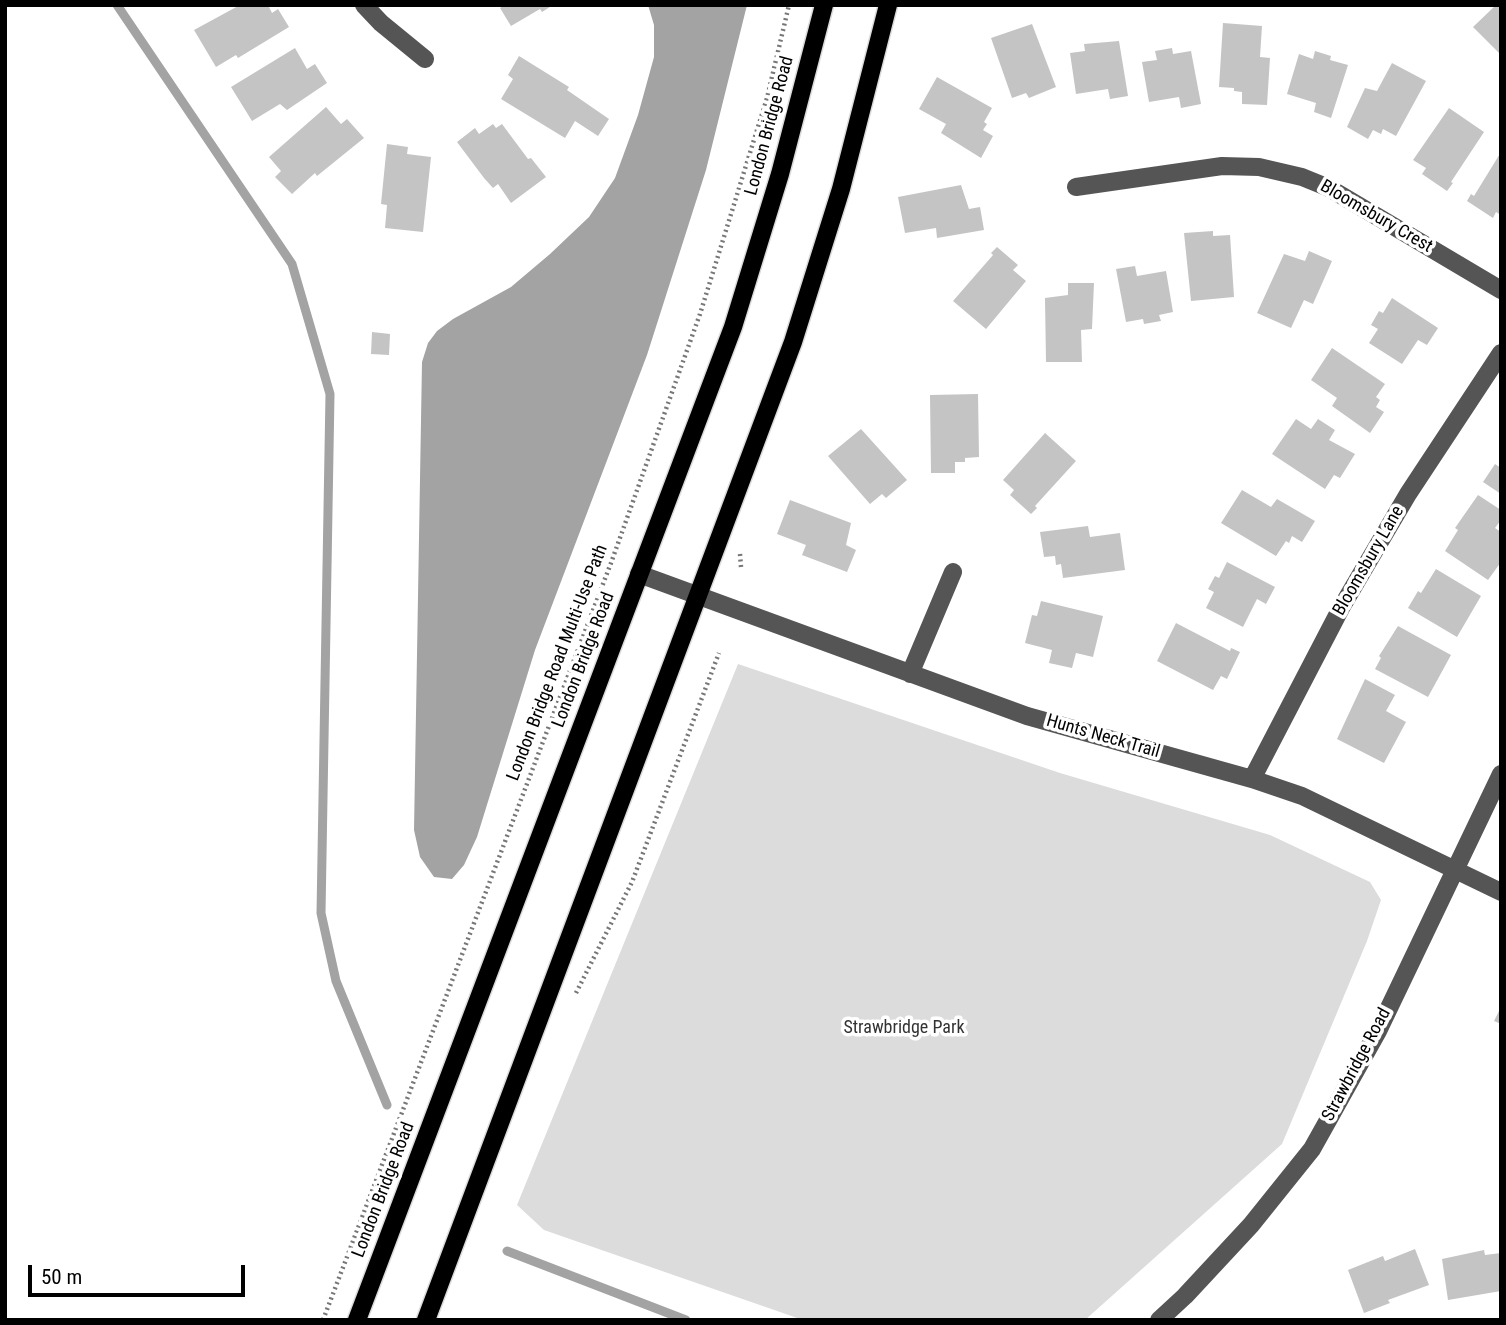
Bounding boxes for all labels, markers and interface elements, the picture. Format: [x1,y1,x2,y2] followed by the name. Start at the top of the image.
[741,54,799,198] street label: London Bridge Road
[1316,176,1436,258] street label: Bloomsbury Crest
[1329,502,1409,620] street label: Bloomsbury Lane
[503,542,613,784] street label: London Bridge Road Multi-Use Path
[548,589,620,731] street label: London Bridge Road
[1044,710,1162,764] street label: Hunts Neck Trail
[1318,1005,1396,1125] street label: Strawbridge Road
[843,1017,965,1039] park label: Strawbridge Park
[348,1119,420,1261] street label: London Bridge Road
[32,1252,248,1296] scale bar
[41,1265,82,1289] text: 50 m

